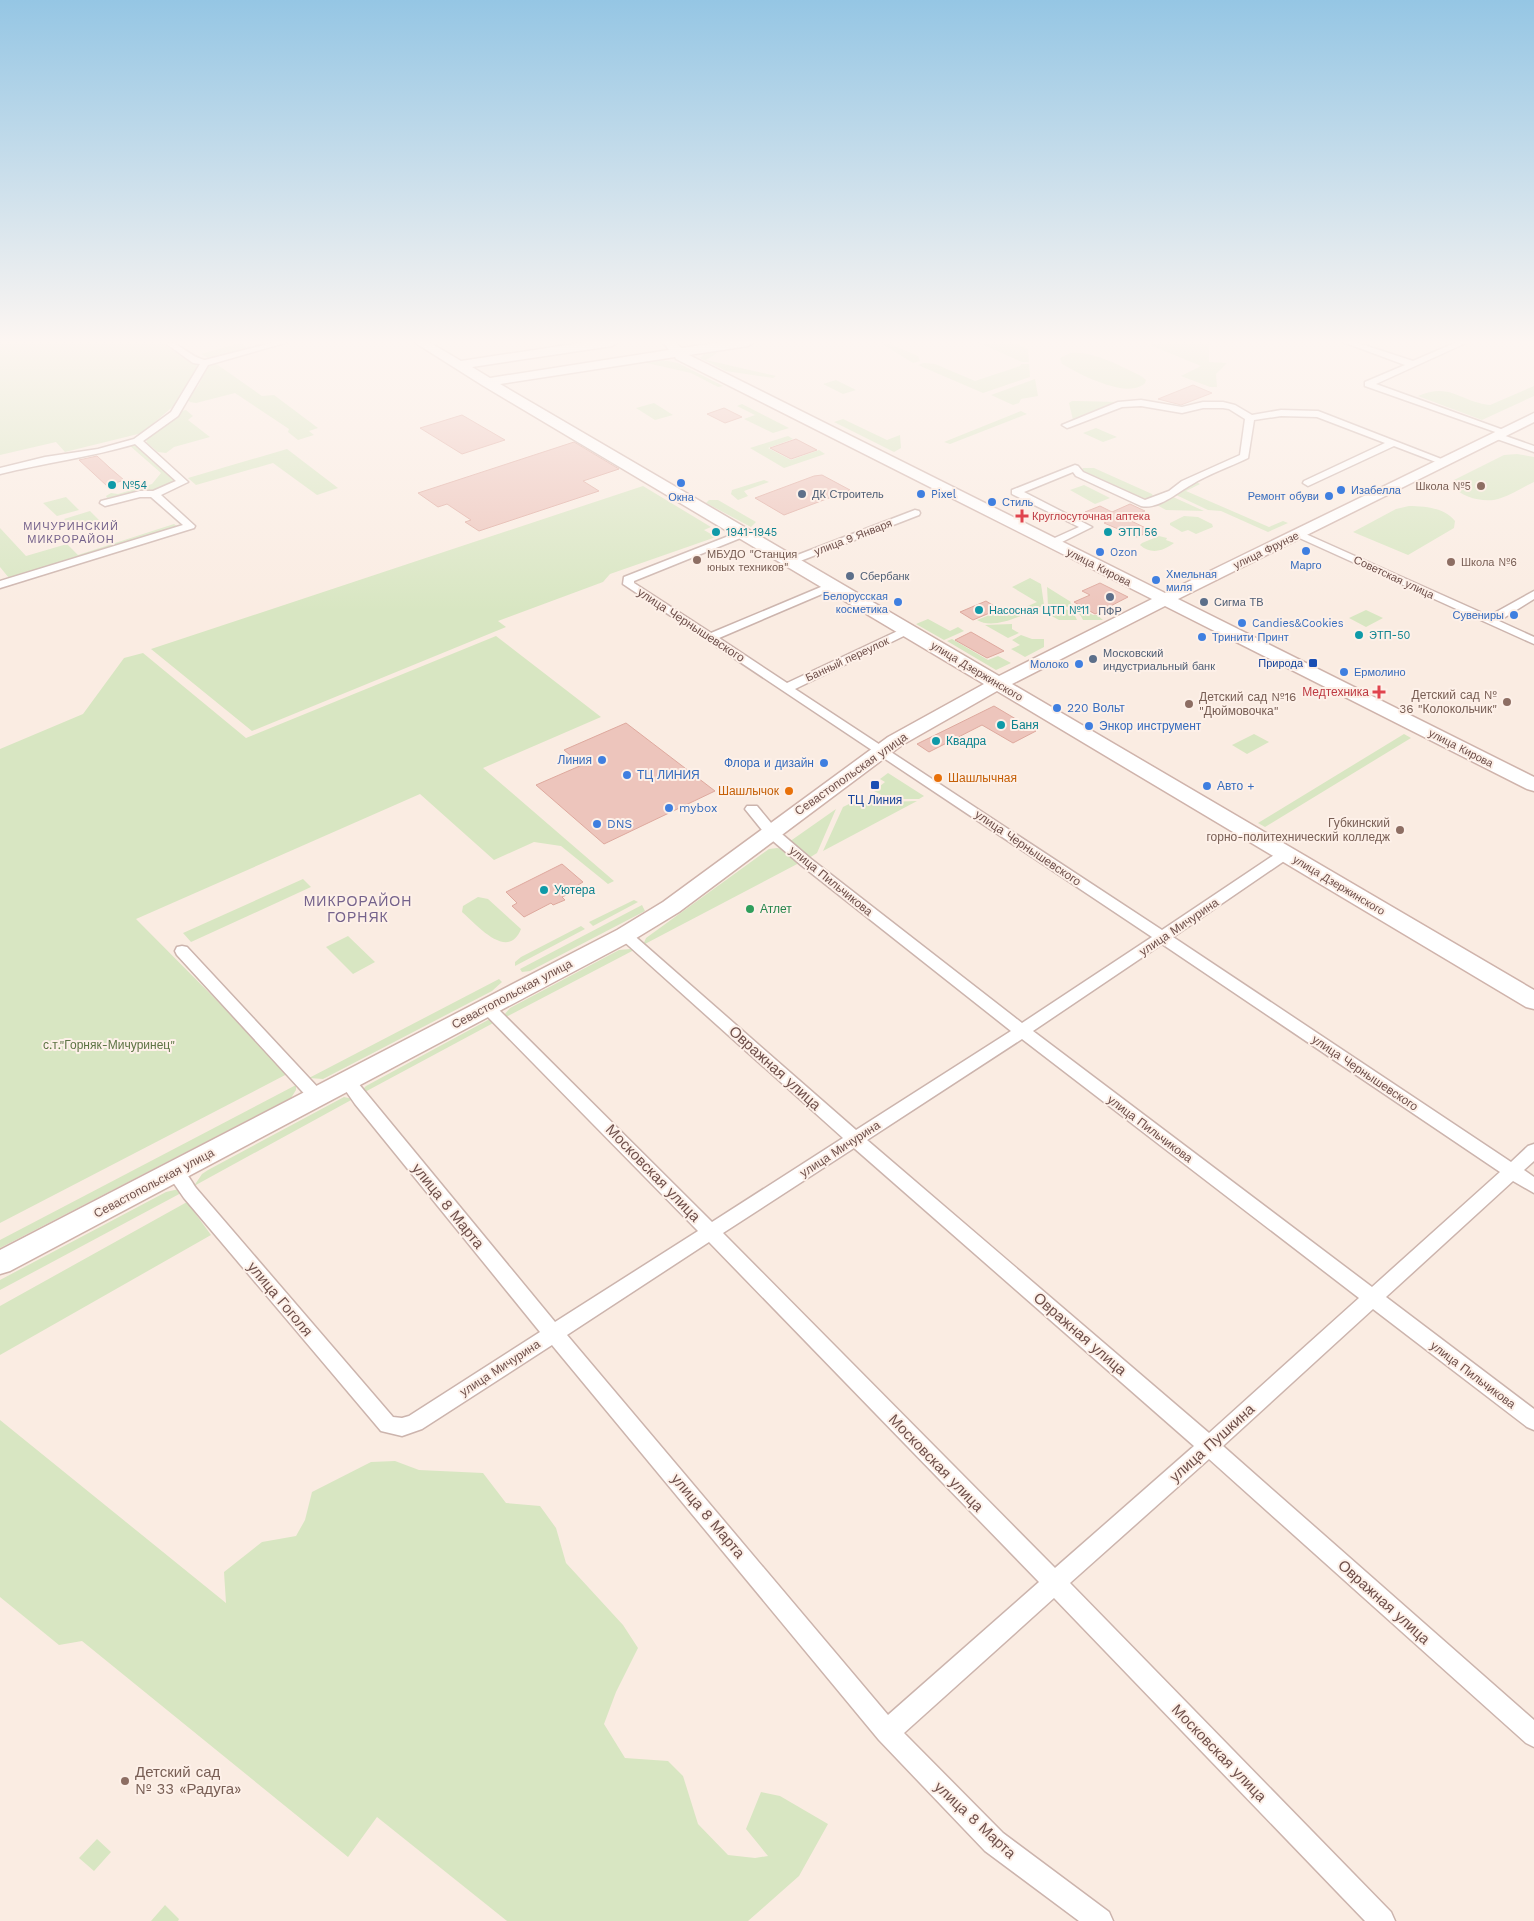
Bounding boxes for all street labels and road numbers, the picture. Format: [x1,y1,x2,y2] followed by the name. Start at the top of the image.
[812,517,894,558] street label: улица 9 Января
[1231,529,1301,572] street label: улица Фрунзе
[1064,546,1134,590] street label: улица Кирова
[1352,553,1437,602] street label: Советская улица
[635,585,748,665] street label: улица Чернышевского
[804,634,891,684] street label: Банный переулок
[928,639,1025,704] street label: улица Дзержинского
[1426,727,1496,771] street label: улица Кирова
[792,730,910,818] street label: Севастопольская улица
[972,807,1084,889] street label: улица Чернышевского
[787,843,876,919] street label: улица Пильчикова
[1290,853,1387,918] street label: улица Дзержинского
[1137,895,1222,959] street label: улица Мичурина
[449,956,575,1032] street label: Севастопольская улица
[725,1022,825,1114] street label: Овражная улица
[1309,1032,1421,1114] street label: улица Чернышевского
[1105,1092,1196,1166] street label: улица Пильчикова
[797,1118,883,1180] street label: улица Мичурина
[602,1120,705,1226] street label: Московская улица
[91,1145,217,1221] street label: Севастопольская улица
[408,1160,488,1253] street label: улица 8 Марта
[244,1258,316,1340] street label: улица Гоголя
[1030,1289,1131,1380] street label: Овражная улица
[457,1337,543,1399] street label: улица Мичурина
[1428,1338,1519,1412] street label: улица Пильчикова
[1166,1400,1259,1486] street label: улица Пушкина
[885,1410,988,1516] street label: Московская улица
[667,1470,749,1562] street label: улица 8 Марта
[1334,1556,1434,1648] street label: Овражная улица
[1168,1700,1271,1806] street label: Московская улица
[931,1778,1020,1863] street label: улица 8 Марта

